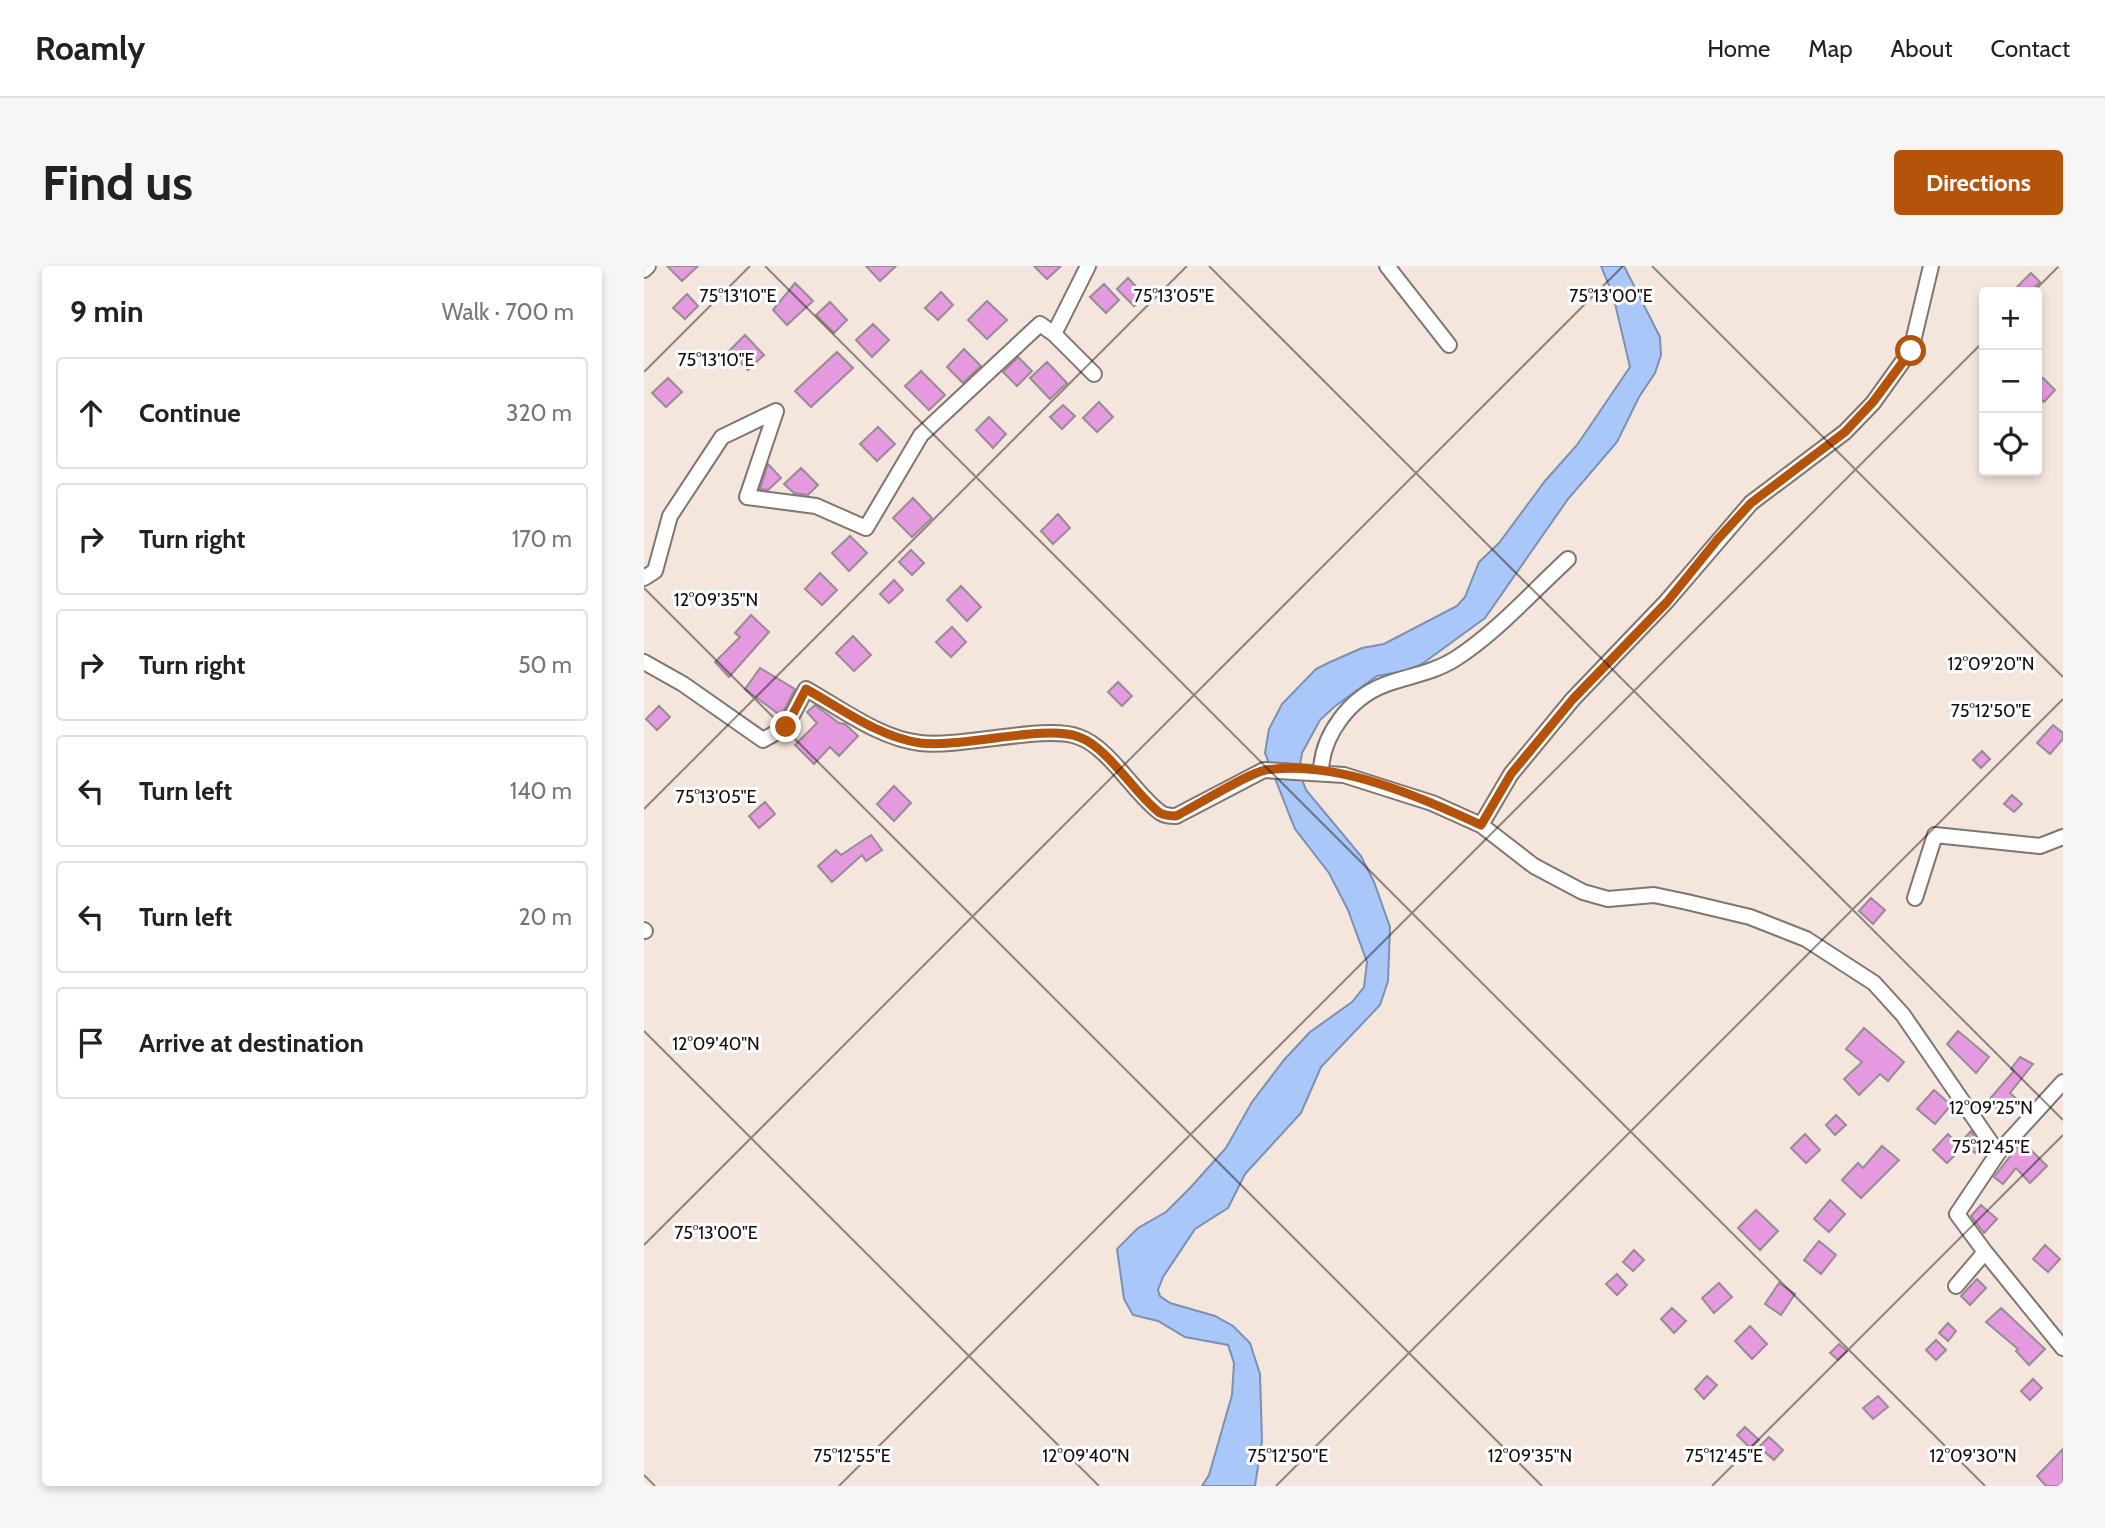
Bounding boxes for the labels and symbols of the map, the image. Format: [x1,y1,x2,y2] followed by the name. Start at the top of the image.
[700,285,776,307] text: 75°13'10"E
[1134,285,1214,307] text: 75°13'05"E
[1569,285,1653,307] text: 75°13'00"E
[1895,335,1926,366] route start
[678,349,754,371] text: 75°13'10"E
[674,589,758,611] text: 12°09'35"N
[1948,653,2034,675] text: 12°09'20"N
[1951,700,2031,722] text: 75°12'50"E
[770,711,801,742] route end
[676,786,756,808] text: 75°13'05"E
[672,1033,760,1055] text: 12°09'40"N
[1949,1097,2033,1119] text: 12°09'25"N
[1952,1136,2030,1158] text: 75°12'45"E
[674,1222,758,1244] text: 75°13'00"E
[813,1445,891,1467] text: 75°12'55"E
[1042,1445,1130,1467] text: 12°09'40"N
[1248,1445,1328,1467] text: 75°12'50"E
[1488,1445,1572,1467] text: 12°09'35"N
[1685,1445,1763,1467] text: 75°12'45"E
[1929,1445,2017,1467] text: 12°09'30"N

